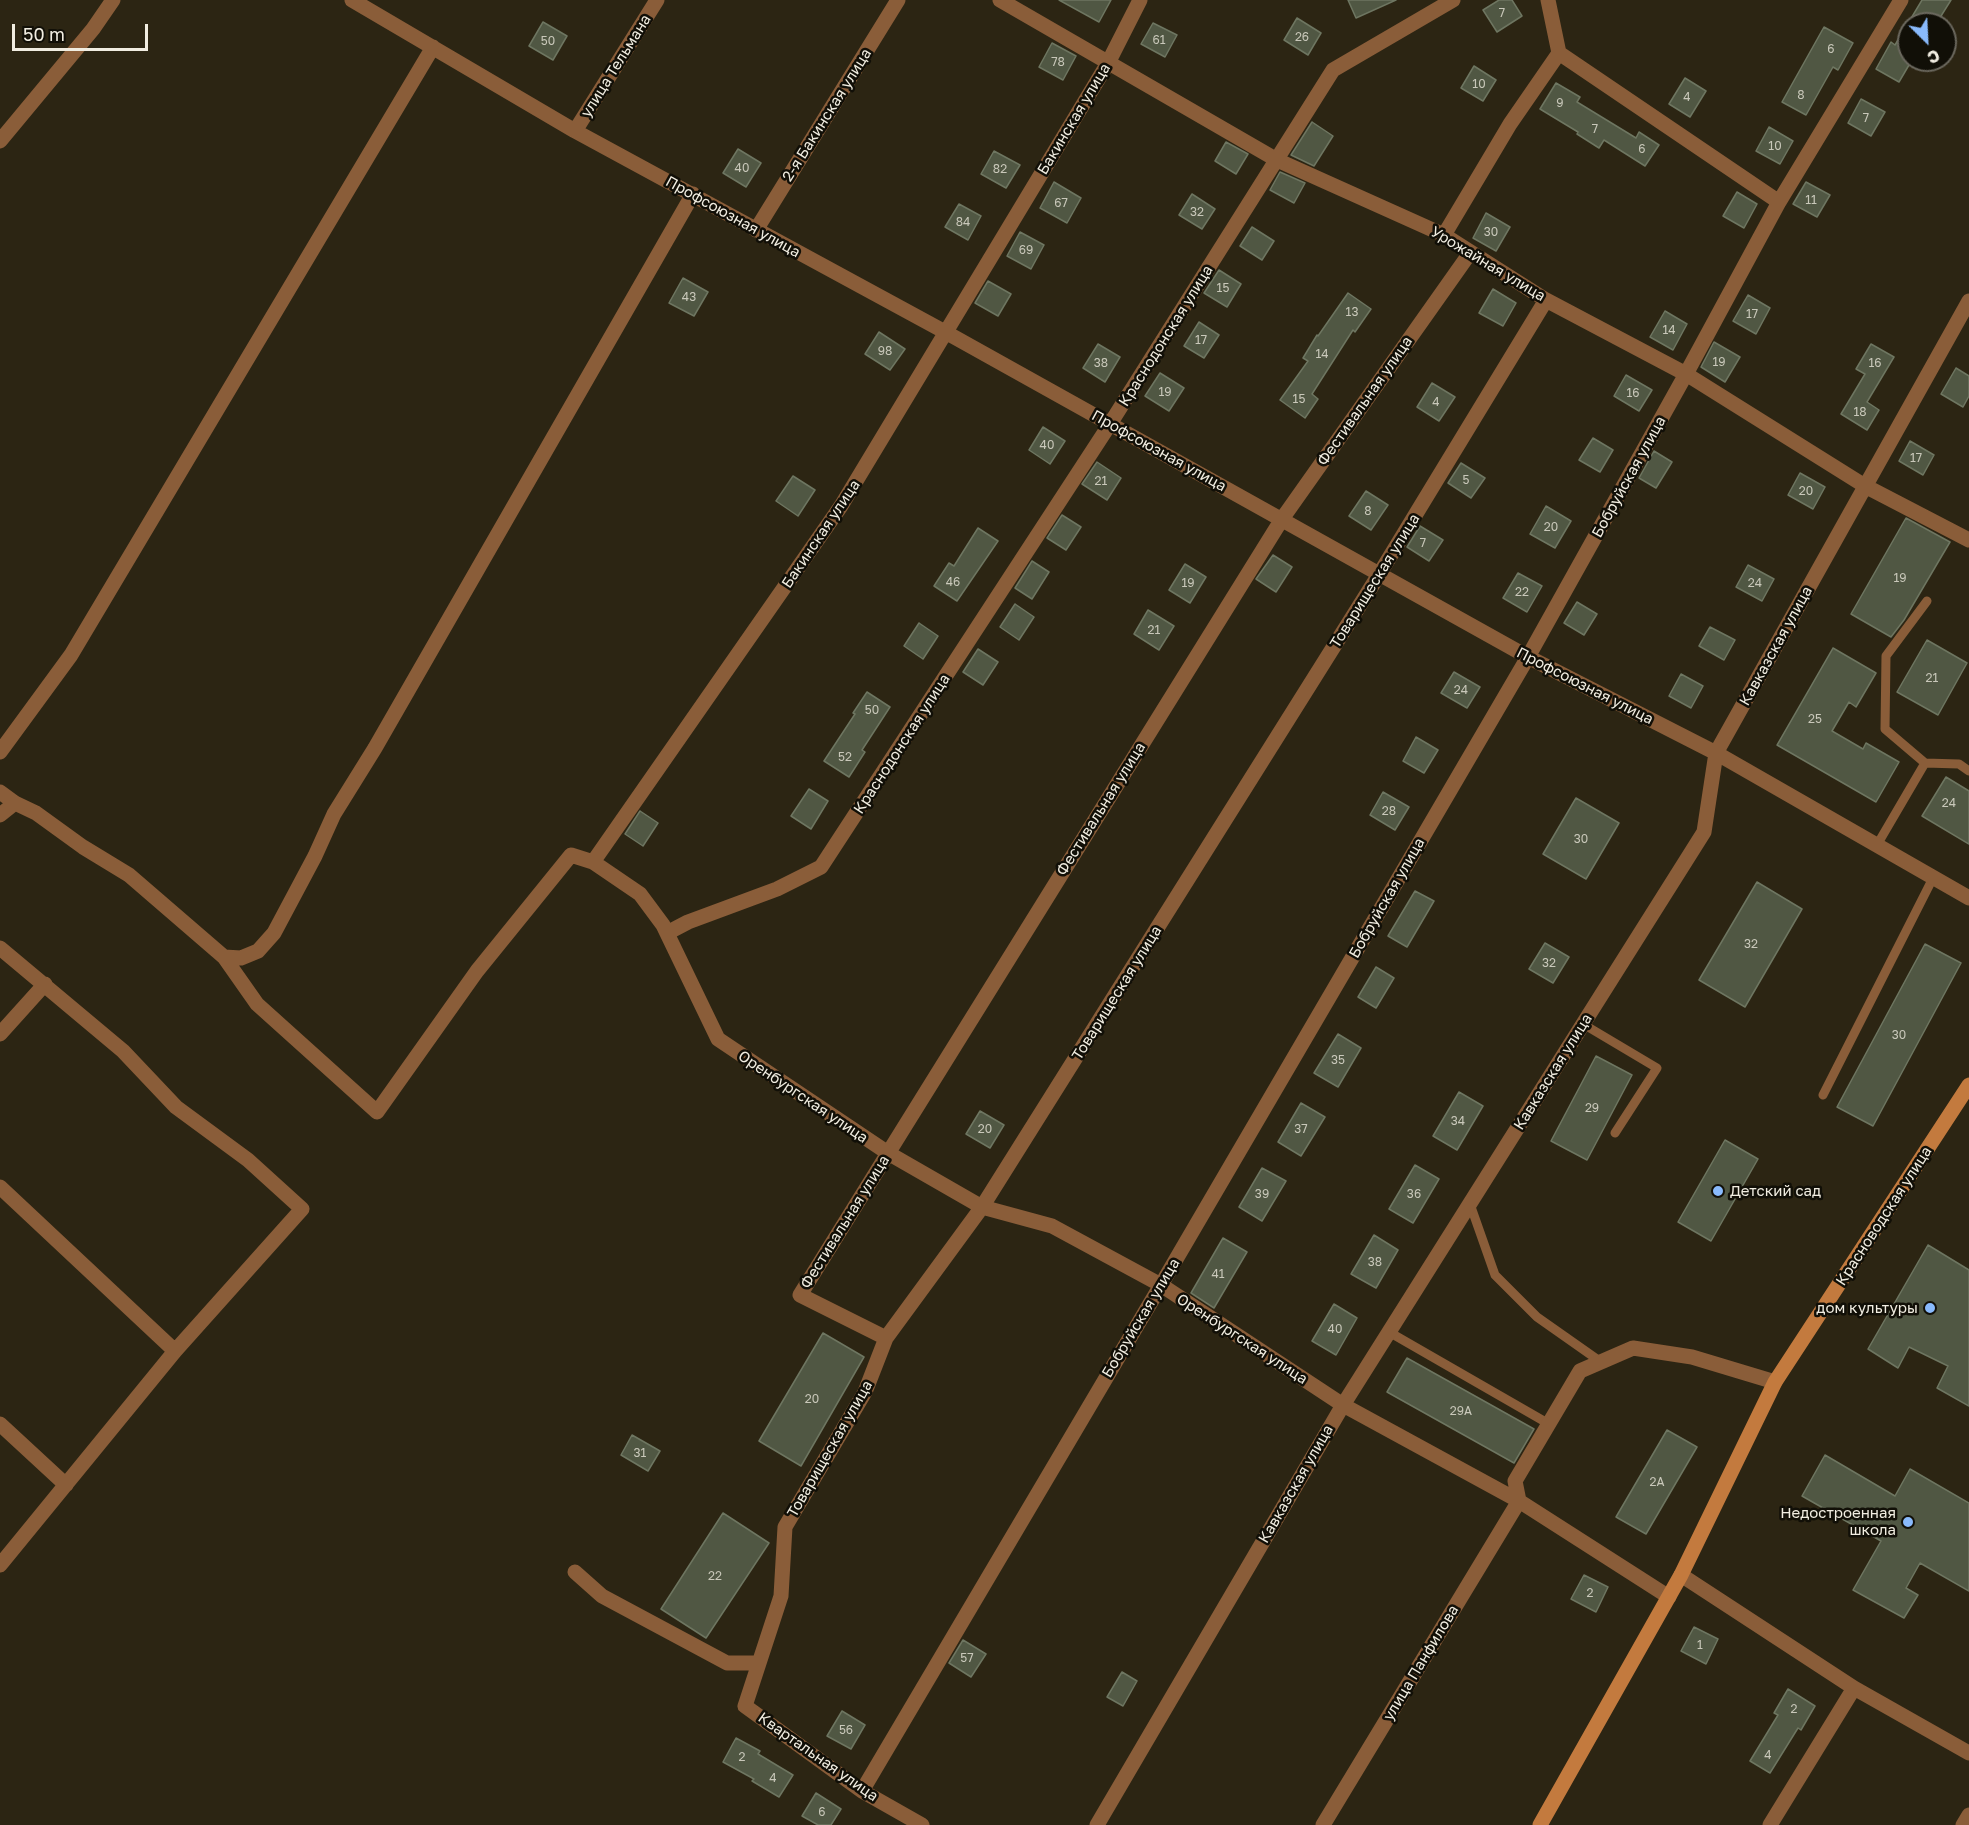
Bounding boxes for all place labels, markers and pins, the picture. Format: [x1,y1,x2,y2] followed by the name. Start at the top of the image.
[1730,1182,1821,1200] place label: Детский сад
[1711,1184,1725,1198] marker: Детский сад
[1816,1299,1918,1317] place label: дом культуры
[1923,1301,1937,1315] marker: дом культуры
[1780,1504,1896,1539] place label: Недостроенная школа
[1901,1515,1915,1529] marker: Недостроенная школа

